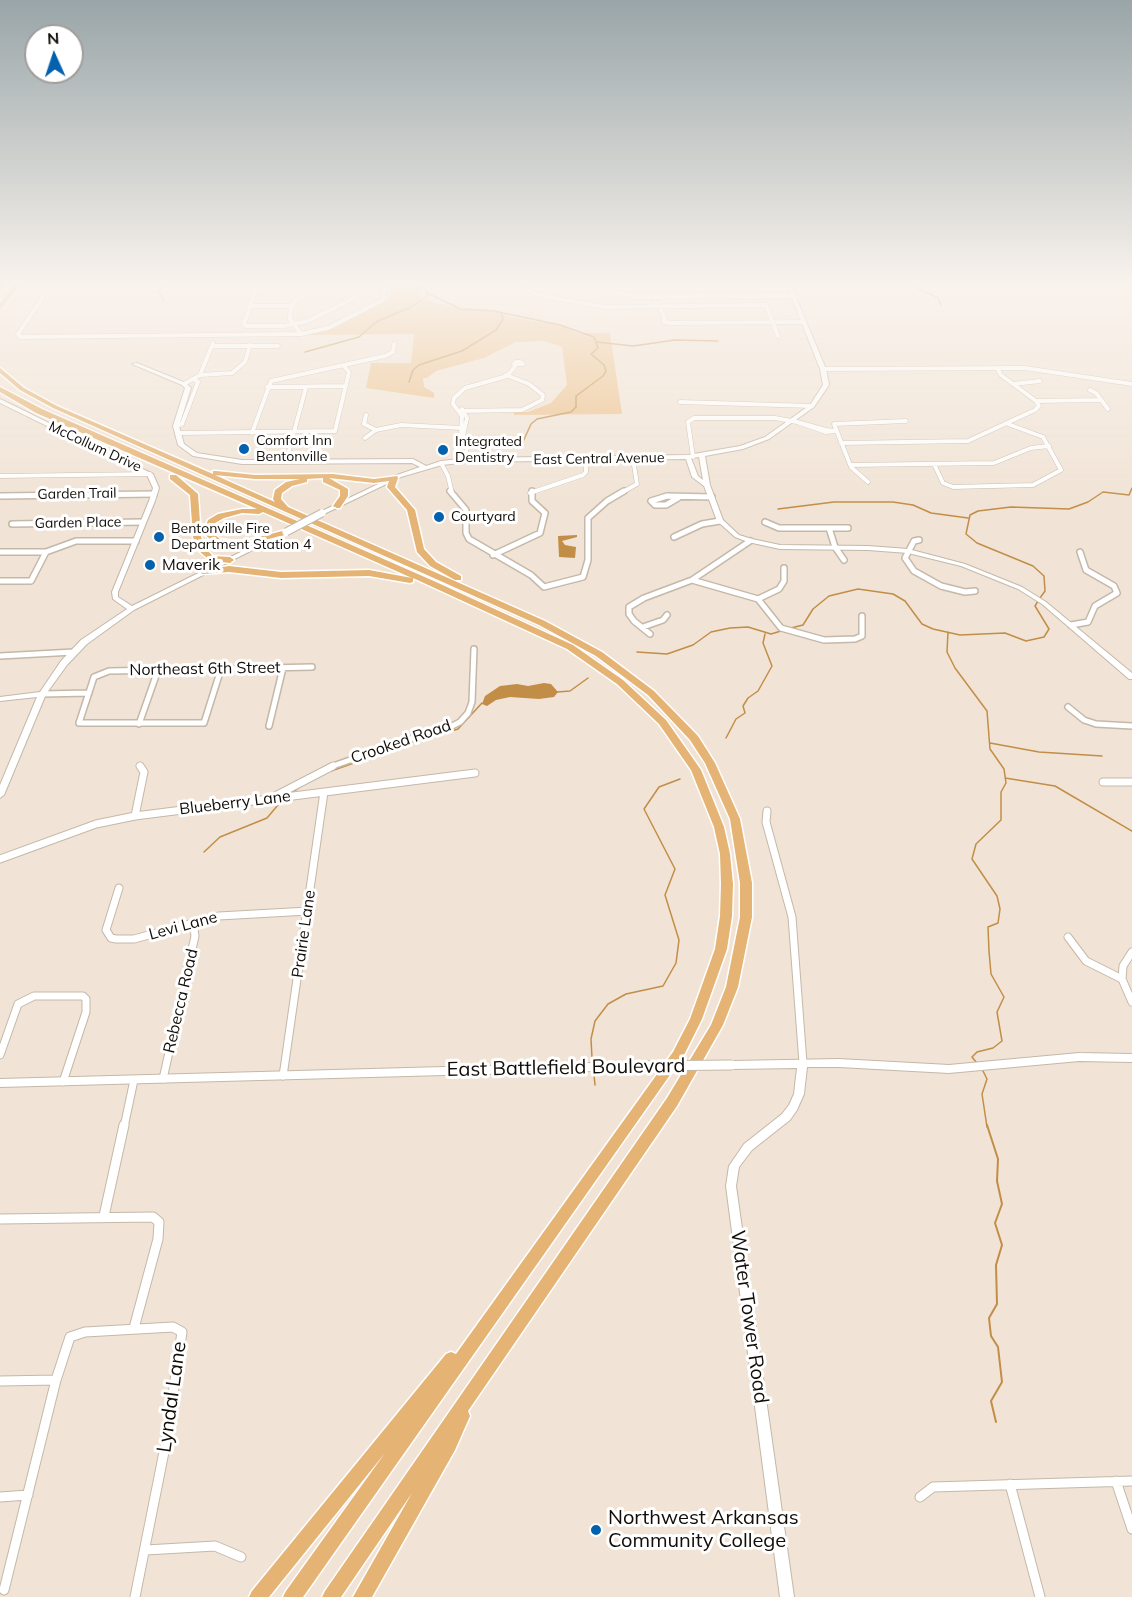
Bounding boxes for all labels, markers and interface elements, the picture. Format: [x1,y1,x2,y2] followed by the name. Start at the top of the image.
[24,24,84,84] north arrow
[47,28,60,48] text: N
[46,418,144,476] street label: McCollum Drive
[256,433,332,466] place label: Comfort Inn Bentonville
[455,434,522,466] place label: Integrated Dentistry
[237,442,251,456] marker: Comfort Inn Bentonville
[436,443,450,457] marker: Integrated Dentistry
[533,449,665,469] street label: East Central Avenue
[37,485,117,503] street label: Garden Trail
[451,509,516,525] place label: Courtyard
[432,510,446,524] marker: Courtyard
[34,514,122,532] street label: Garden Place
[171,521,311,554] place label: Bentonville Fire Department Station 4
[152,530,166,544] marker: Bentonville Fire Department Station 4
[162,555,220,575] place label: Maverik
[143,558,157,572] marker: Maverik
[129,658,281,680] street label: Northeast 6th Street
[348,716,454,768] street label: Crooked Road
[178,787,292,819] street label: Blueberry Lane
[288,889,320,979] street label: Prairie Lane
[147,908,219,944] street label: Levi Lane
[160,947,202,1055] street label: Rebecca Road
[447,1054,685,1082] street label: East Battlefield Boulevard
[725,1229,773,1405] street label: Water Tower Road
[152,1340,192,1454] street label: Lyndal Lane
[608,1506,799,1553] place label: Northwest Arkansas Community College
[589,1523,603,1537] marker: Northwest Arkansas Community College

